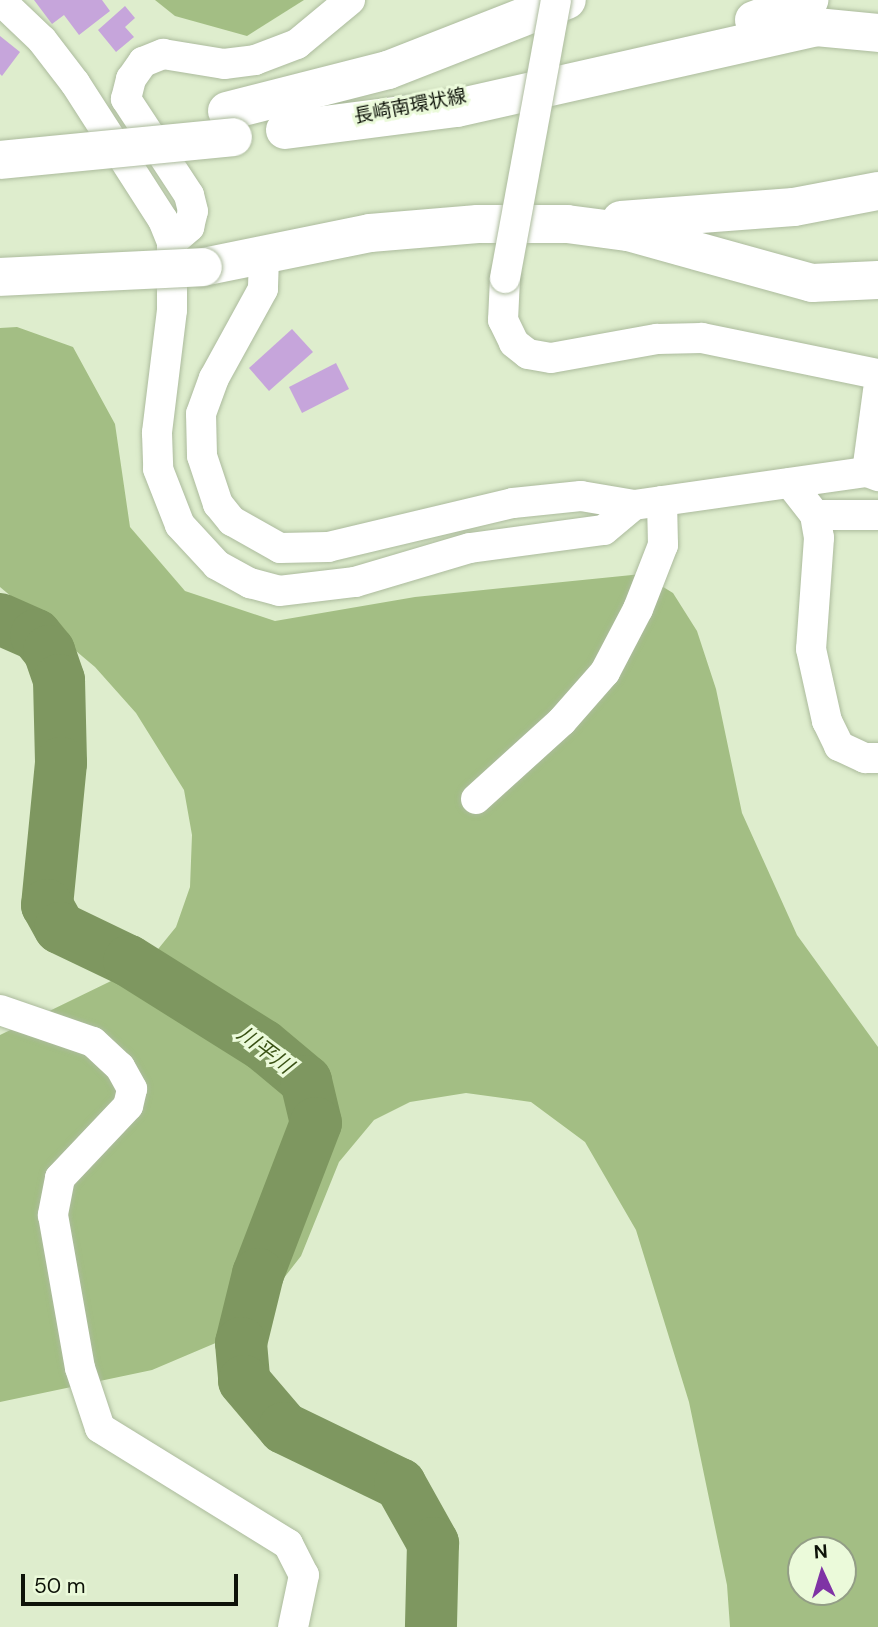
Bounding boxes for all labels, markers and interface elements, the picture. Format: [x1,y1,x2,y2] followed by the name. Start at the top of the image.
[352,84,468,128] street label: 長崎南環状線
[232,1021,298,1079] water label: 川平川
[787,1536,857,1606] north arrow
[813,1539,828,1565] text: N
[24,1560,242,1604] scale bar
[34,1572,85,1600] text: 50 m

